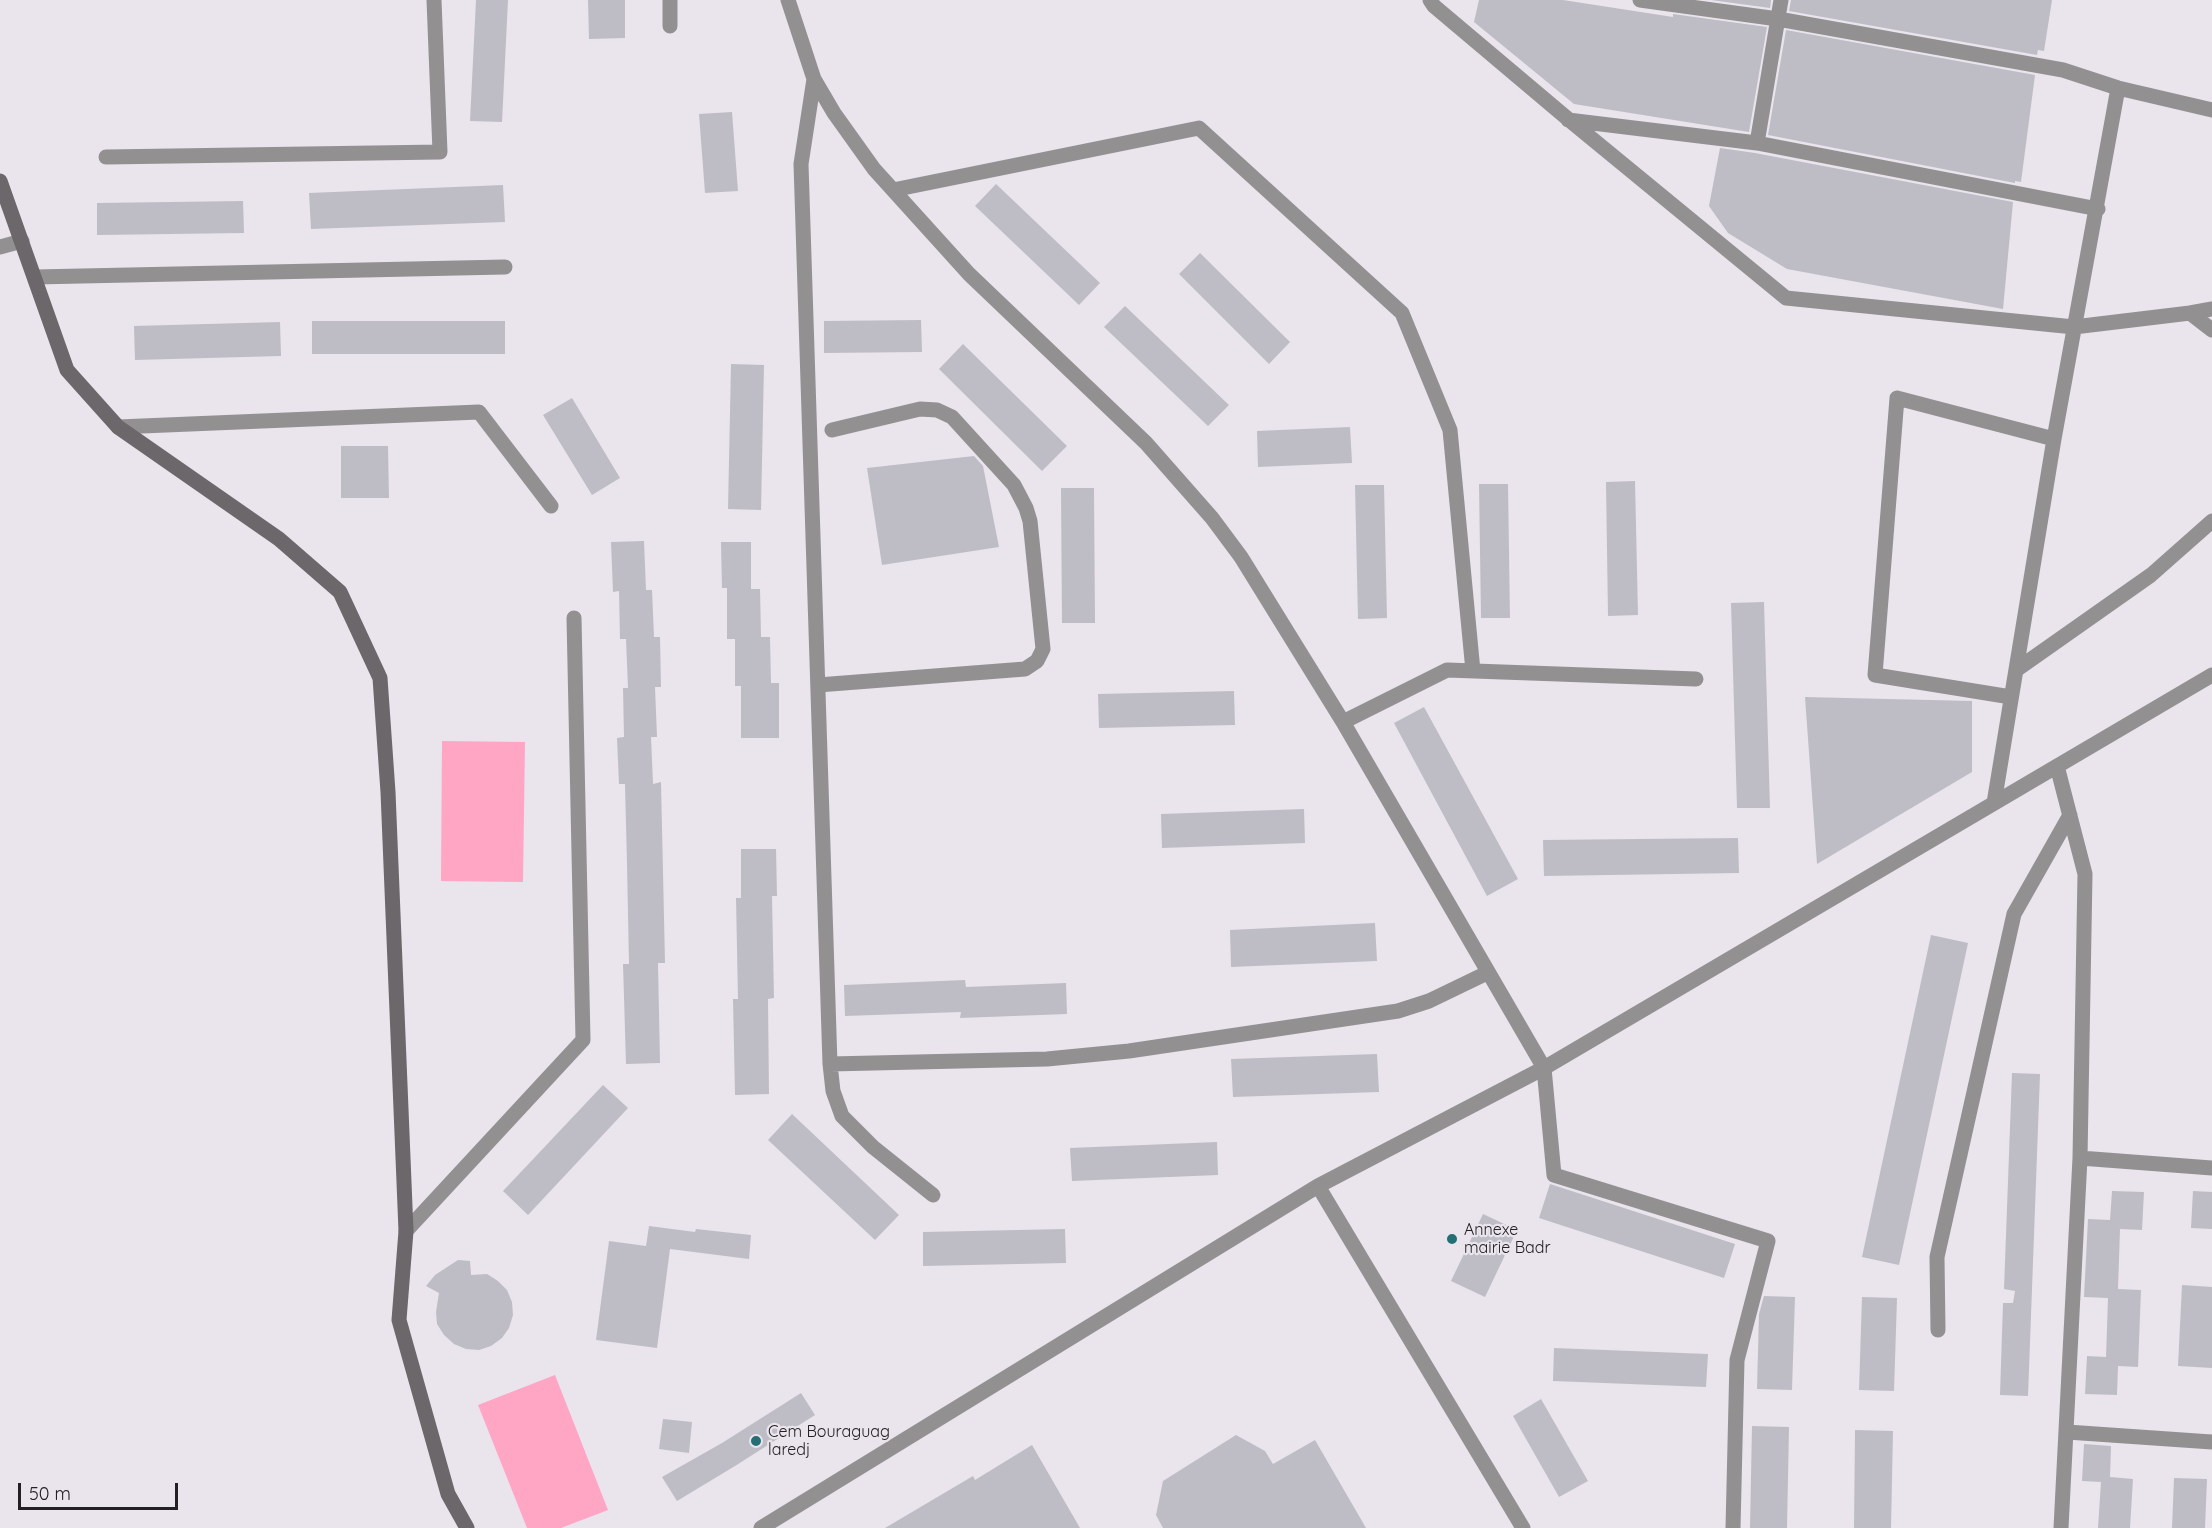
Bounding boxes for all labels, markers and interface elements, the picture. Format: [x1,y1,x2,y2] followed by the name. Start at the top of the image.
[1464,1220,1551,1258] place label: Annexe mairie Badr
[1445,1232,1459,1246] marker: Annexe mairie Badr
[768,1422,890,1460] place label: Cem Bouraguag laredj
[749,1434,763,1448] marker: Cem Bouraguag laredj
[21,1471,182,1509] scale bar
[29,1482,71,1505] text: 50 m

